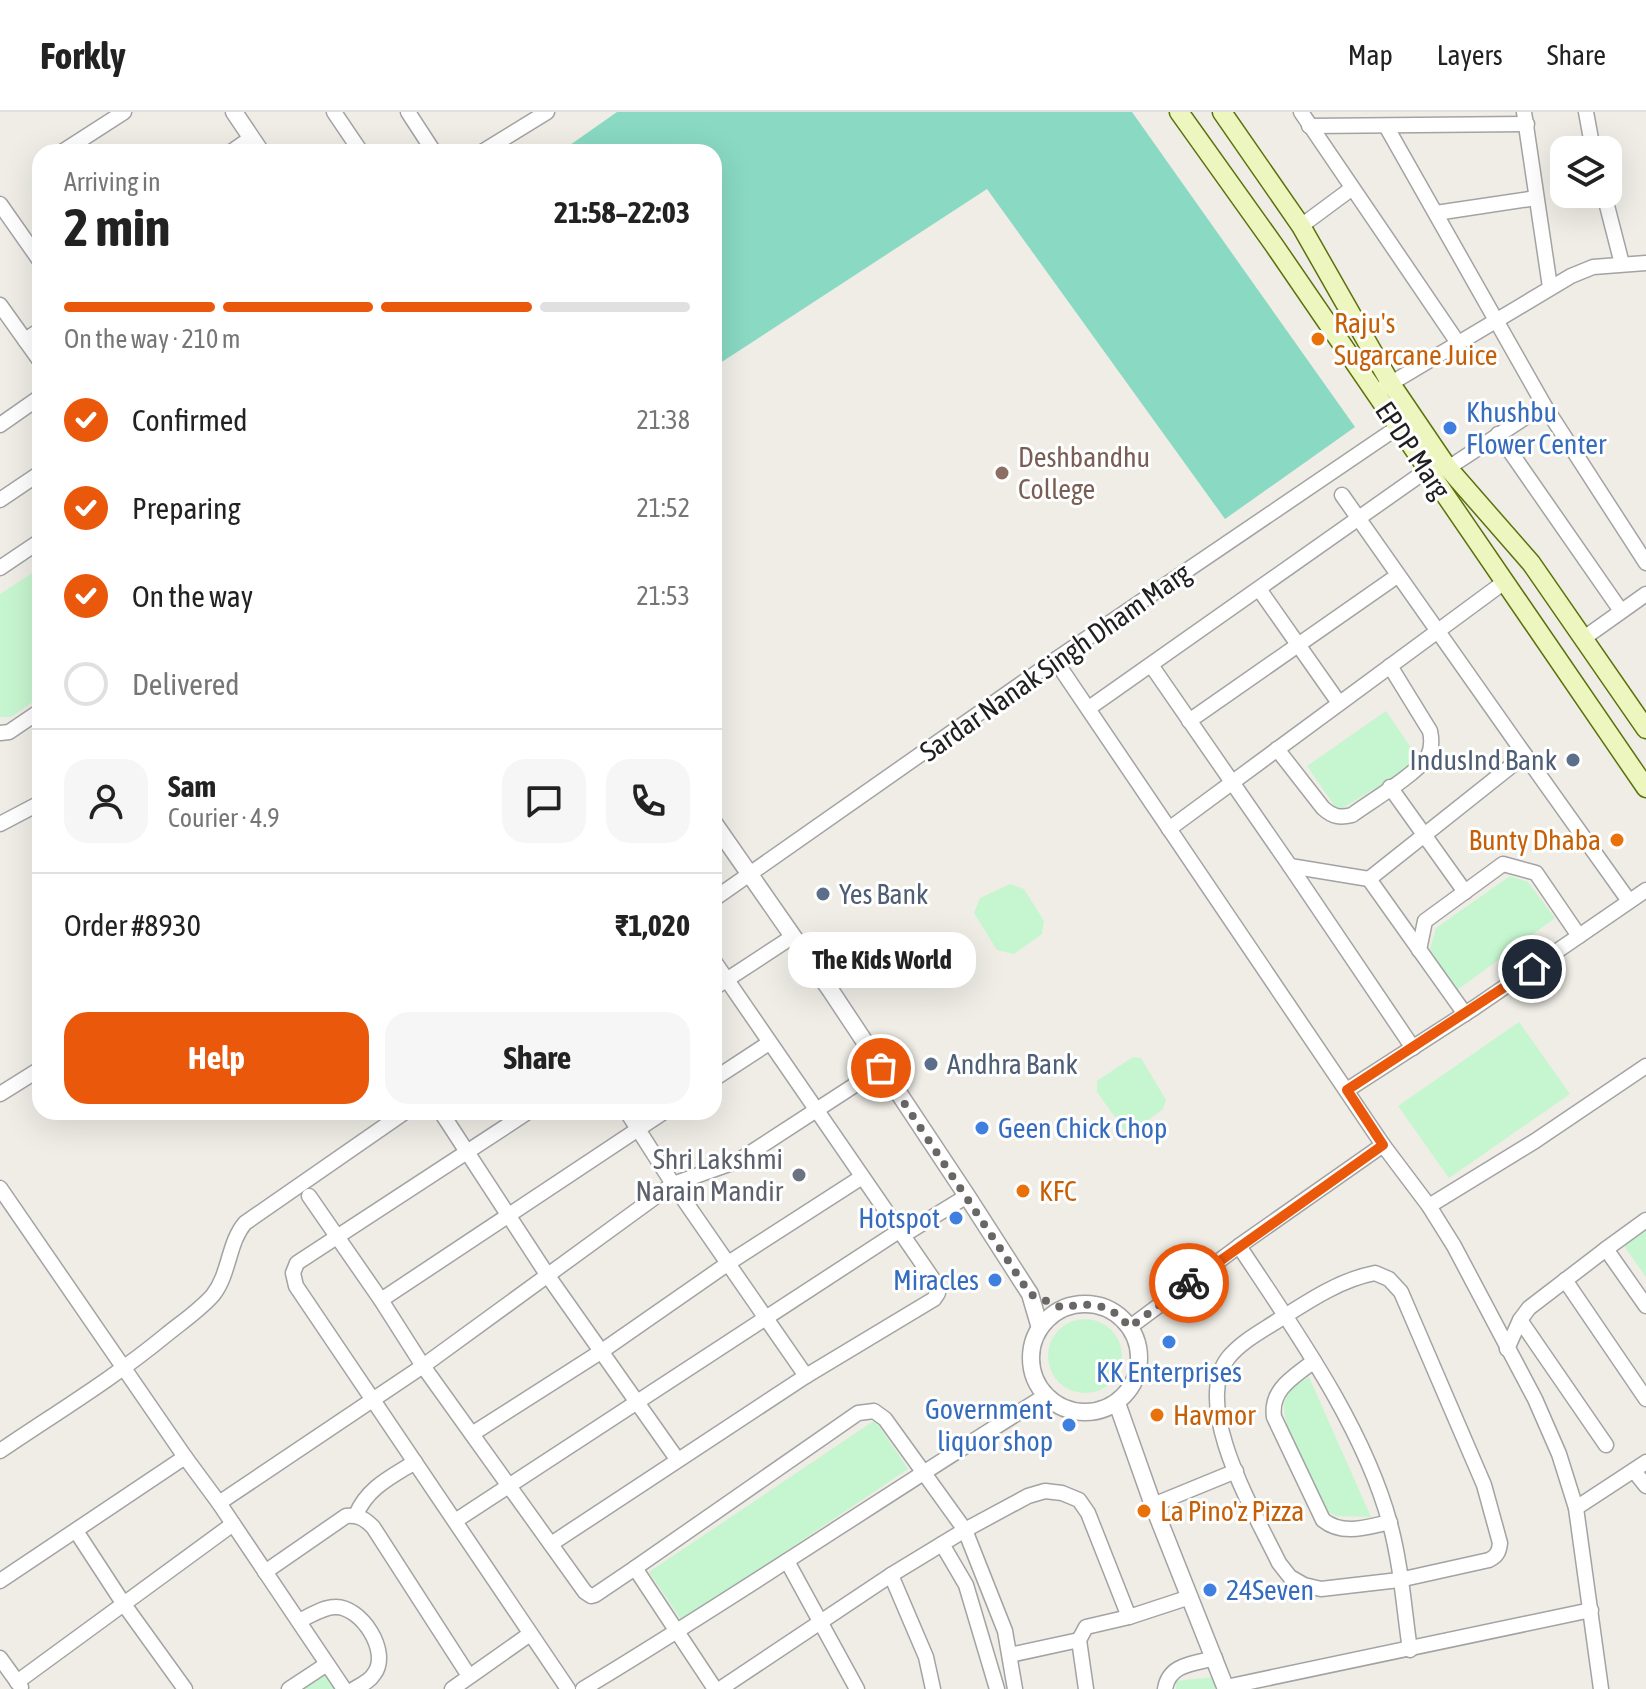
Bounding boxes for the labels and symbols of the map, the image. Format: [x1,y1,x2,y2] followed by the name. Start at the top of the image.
[1334,307,1498,371] place label: Raju's Sugarcane Juice
[1309,330,1327,348] marker: Raju's Sugarcane Juice
[1369,395,1457,505] street label: EPDP Marg
[1466,396,1607,460] place label: Khushbu Flower Center
[1441,419,1459,437] marker: Khushbu Flower Center
[1018,441,1150,505] place label: Deshbandhu College
[993,464,1011,482] marker: Deshbandhu College
[914,556,1196,768] street label: Sardar Nanak Singh Dham Marg
[1410,744,1557,776] place label: IndusInd Bank
[1564,751,1582,769] marker: IndusInd Bank
[1469,824,1601,856] place label: Bunty Dhaba
[1608,831,1626,849] marker: Bunty Dhaba
[839,878,928,910] place label: Yes Bank
[814,885,832,903] marker: Yes Bank
[787,932,975,988] callout: The Kids World
[1498,935,1566,1003] pin
[847,1034,915,1102] pin
[947,1048,1078,1080] place label: Andhra Bank
[922,1055,940,1073] marker: Andhra Bank
[998,1112,1167,1144] place label: Geen Chick Chop
[973,1119,991,1137] marker: Geen Chick Chop
[636,1143,784,1207] place label: Shri Lakshmi Narain Mandir
[790,1166,808,1184] marker: Shri Lakshmi Narain Mandir
[1039,1175,1077,1207] place label: KFC
[1014,1182,1032,1200] marker: KFC
[858,1202,940,1234] place label: Hotspot
[947,1209,965,1227] marker: Hotspot
[1149,1243,1229,1323] courier
[893,1264,979,1296] place label: Miracles
[986,1271,1004,1289] marker: Miracles
[1160,1333,1178,1351] marker: KK Enterprises
[1096,1356,1242,1388] place label: KK Enterprises
[925,1393,1053,1457] place label: Government liquor shop
[1173,1399,1256,1431] place label: Havmor
[1148,1406,1166,1424] marker: Havmor
[1060,1416,1078,1434] marker: Government liquor shop
[1160,1495,1304,1527] place label: La Pino'z Pizza
[1135,1502,1153,1520] marker: La Pino'z Pizza
[1226,1574,1314,1606] place label: 24Seven
[1201,1581,1219,1599] marker: 24Seven

